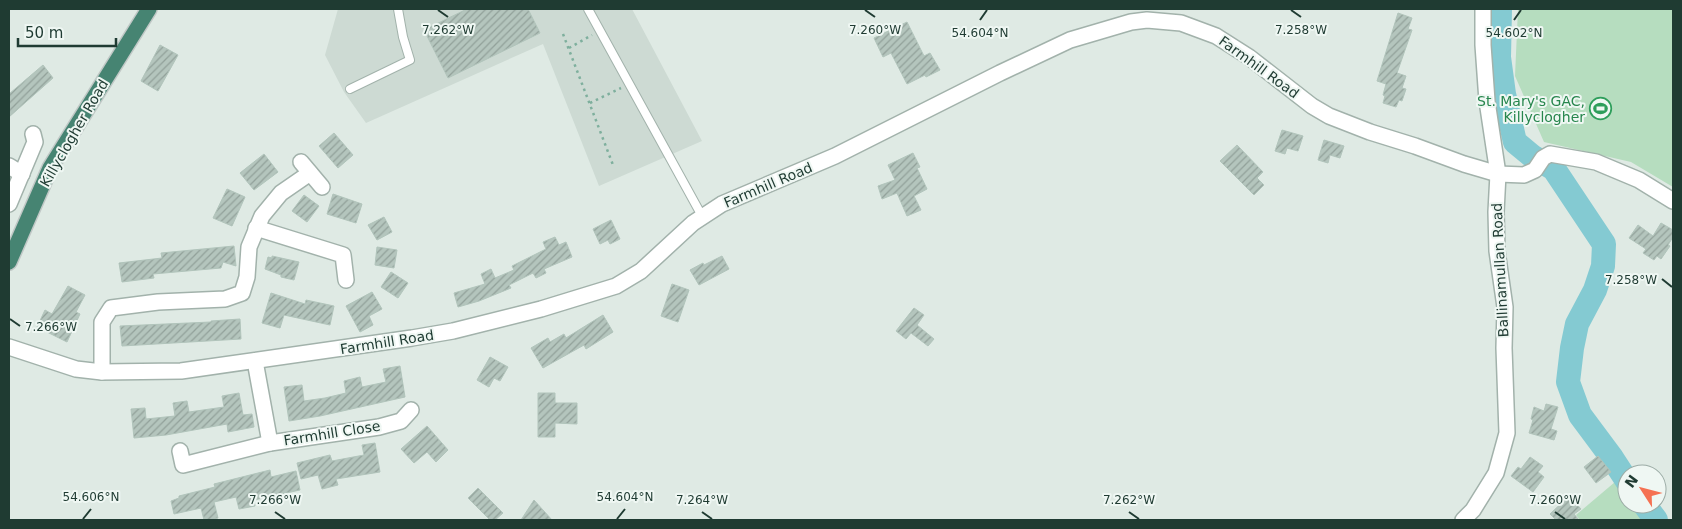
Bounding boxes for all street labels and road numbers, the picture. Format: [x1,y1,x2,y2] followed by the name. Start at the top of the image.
[1216,33,1302,101] street label: Farmhill Road
[37,77,111,189] street label: Killyclogher Road
[721,159,815,211] street label: Farmhill Road
[1488,202,1512,338] street label: Ballinamullan Road
[339,327,435,357] street label: Farmhill Road
[283,417,381,449] street label: Farmhill Close

